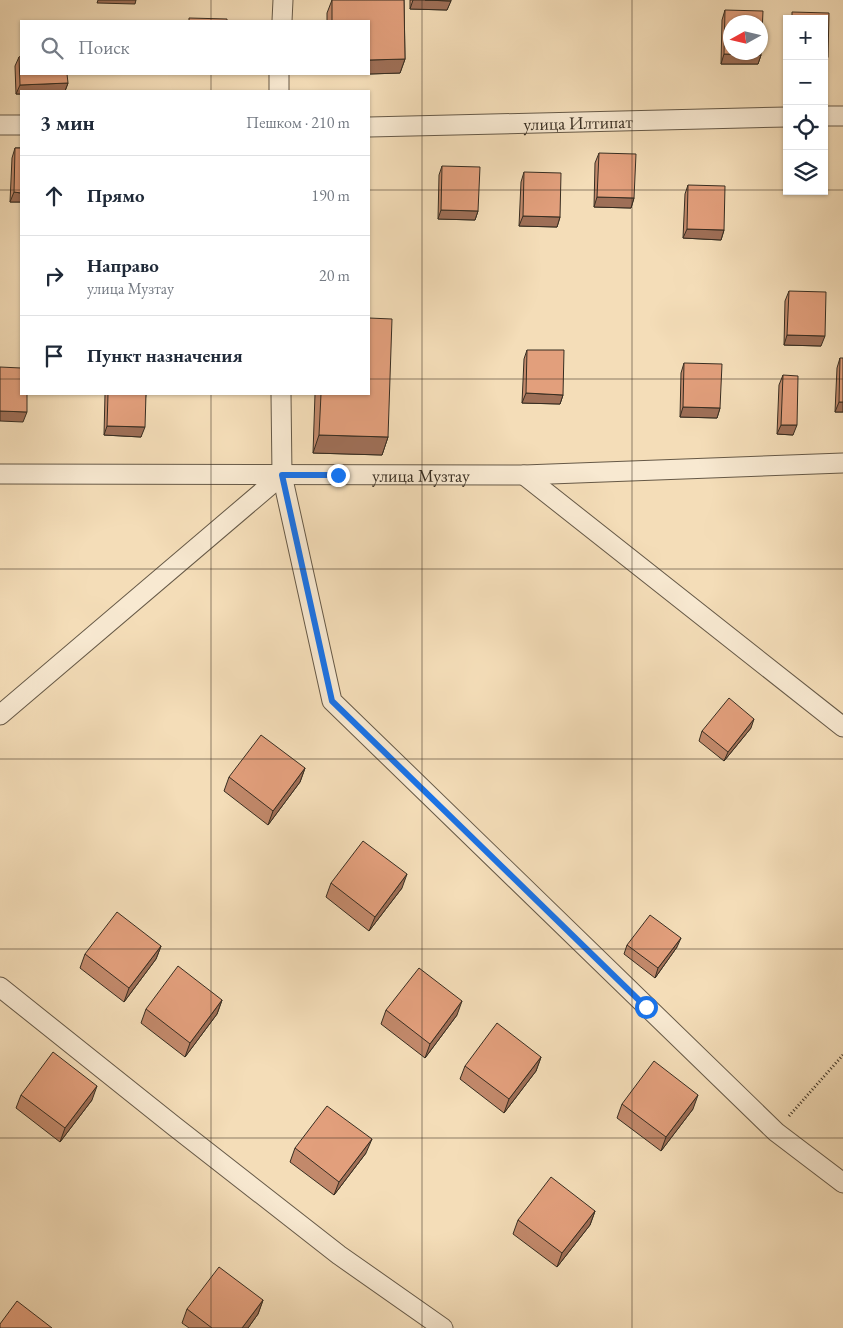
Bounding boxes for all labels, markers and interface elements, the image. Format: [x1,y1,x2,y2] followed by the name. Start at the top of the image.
[723,15,768,60] north arrow
[783,15,828,195] map controls
[783,15,828,60] button: +
[20,20,370,75] search box
[38,34,66,62] icon: search
[78,35,130,60] text: Поиск
[783,60,828,105] button: −
[783,105,828,150] button: locate
[40,109,95,136] text: 3 мин
[523,109,633,135] street label: улица Илтипат
[246,112,350,133] text: Пешком · 210 m
[783,150,828,195] button: layers
[40,182,68,210] icon: ahead
[87,183,145,208] text: Прямо
[311,185,350,206] text: 190 m
[87,253,159,278] text: Направо
[40,262,68,290] icon: right
[319,265,350,286] text: 20 m
[87,278,174,299] text: улица Музтау
[40,342,68,370] icon: arrive
[87,343,243,368] text: Пункт назначения
[372,463,470,486] street label: улица Музтау
[327,464,350,487] route end
[635,996,658,1019] route start

